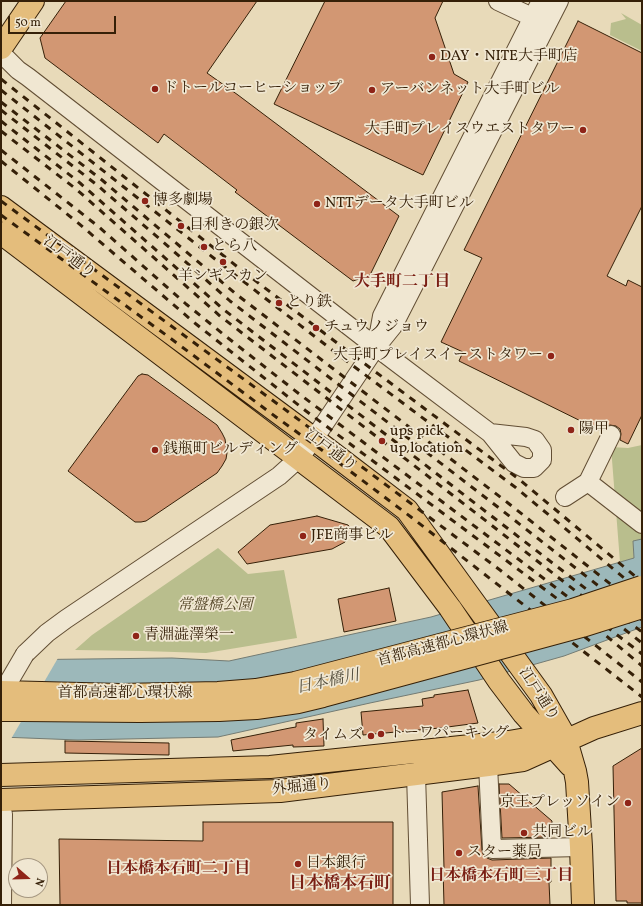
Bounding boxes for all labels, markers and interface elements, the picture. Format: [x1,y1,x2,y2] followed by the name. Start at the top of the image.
[10,8,118,34] scale bar
[15,15,41,31] text: 50 m
[440,48,578,66] place label: DAY・NITE大手町店
[427,52,437,62] marker: DAY・NITE大手町店
[163,80,342,98] place label: ドトールコーヒーショップ
[380,81,560,99] place label: アーバンネット大手町ビル
[150,84,160,94] marker: ドトールコーヒーショップ
[367,85,377,95] marker: アーバンネット大手町ビル
[365,121,575,139] place label: 大手町プレイスウエストタワー
[578,125,588,135] marker: 大手町プレイスウエストタワー
[153,192,213,210] place label: 博多劇場
[325,195,474,213] place label: NTTデータ大手町ビル
[140,196,150,206] marker: 博多劇場
[312,199,322,209] marker: NTTデータ大手町ビル
[189,217,279,235] place label: 目利きの銀次
[176,221,186,231] marker: 目利きの銀次
[39,233,99,283] street label: 江戸通り
[212,238,257,256] place label: とら八
[199,242,209,252] marker: とら八
[218,257,228,267] marker: 羊ンギスカン
[178,268,268,286] place label: 羊ンギスカン
[354,273,450,293] district label: 大手町二丁目
[287,294,332,312] place label: とり鉄
[274,298,284,308] marker: とり鉄
[324,319,429,337] place label: チュウノジョウ
[311,323,321,333] marker: チュウノジョウ
[333,347,543,365] place label: 大手町プレイスイーストタワー
[546,351,556,361] marker: 大手町プレイスイーストタワー
[579,421,609,439] place label: 陽甲
[390,423,463,458] place label: ups pick up location
[566,425,576,435] marker: 陽甲
[301,426,359,476] street label: 江戸通り
[377,436,387,446] marker: ups pick up location
[163,441,298,459] place label: 銭瓶町ビルディング
[150,445,160,455] marker: 銭瓶町ビルディング
[311,527,393,545] place label: JFE商事ビル
[298,531,308,541] marker: JFE商事ビル
[178,597,252,615] park label: 常盤橋公園
[375,619,511,671] street label: 首都高速都心環状線
[144,627,234,645] place label: 青淵澁澤榮一
[131,631,141,641] marker: 青淵澁澤榮一
[514,665,562,725] street label: 江戸通り
[295,667,361,699] water label: 日本橋川
[58,685,192,703] street label: 首都高速都心環状線
[389,725,509,743] place label: トーワパーキング
[303,727,363,745] place label: タイムズ
[376,729,386,739] marker: トーワパーキング
[366,731,376,741] marker: タイムズ
[271,776,333,800] street label: 外堀通り
[500,794,620,812] place label: 京王プレッソイン
[623,798,633,808] marker: 京王プレッソイン
[532,824,592,842] place label: 共同ビル
[519,828,529,838] marker: 共同ビル
[467,844,542,862] place label: スター薬局
[454,848,464,858] marker: スター薬局
[306,855,366,873] place label: 日本銀行
[8,858,48,898] north arrow
[293,859,303,869] marker: 日本銀行
[106,860,250,880] district label: 日本橋本石町二丁目
[429,867,573,887] district label: 日本橋本石町三丁目
[289,875,391,895] district label: 日本橋本石町
[30,876,47,888] text: N

